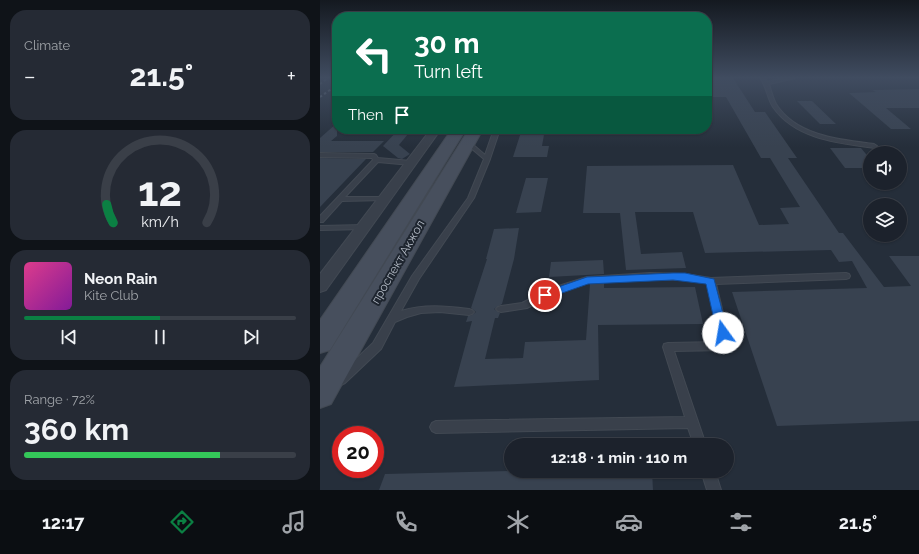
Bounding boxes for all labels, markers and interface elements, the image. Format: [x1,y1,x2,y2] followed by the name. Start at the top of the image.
[414,27,480,60] text: 30 m
[348,28,400,80] icon: left
[24,38,70,53] text: Climate
[130,58,193,93] text: 21.5°
[414,61,483,82] text: Turn left
[24,63,36,89] text: −
[287,63,296,89] text: +
[391,104,413,126] icon: arrive
[348,106,383,124] text: Then
[863,146,907,242] map controls
[863,146,907,190] button: sound
[138,167,182,216] text: 12
[863,198,907,242] button: layers
[141,214,179,230] text: km/h
[368,218,428,306] street label: проспект Акжол
[84,270,157,288] text: Neon Rain
[528,278,562,312] pin
[534,284,556,306] icon: arrive
[84,288,139,303] text: Kite Club
[702,312,744,354] position arrow
[58,326,80,348] icon: previous
[149,326,171,348] icon: pause
[240,326,262,348] icon: next
[24,392,95,407] text: Range · 72%
[24,412,129,447] text: 360 km
[332,426,384,478] speed limit sign: 20
[551,449,687,467] text: 12:18 · 1 min · 110 m
[168,508,196,536] icon: directions
[280,508,308,536] icon: music
[392,508,420,536] icon: phone
[504,508,532,536] icon: climate
[615,508,643,536] icon: car
[727,508,755,536] icon: filters
[42,512,84,533] text: 12:17
[839,512,877,533] text: 21.5°

